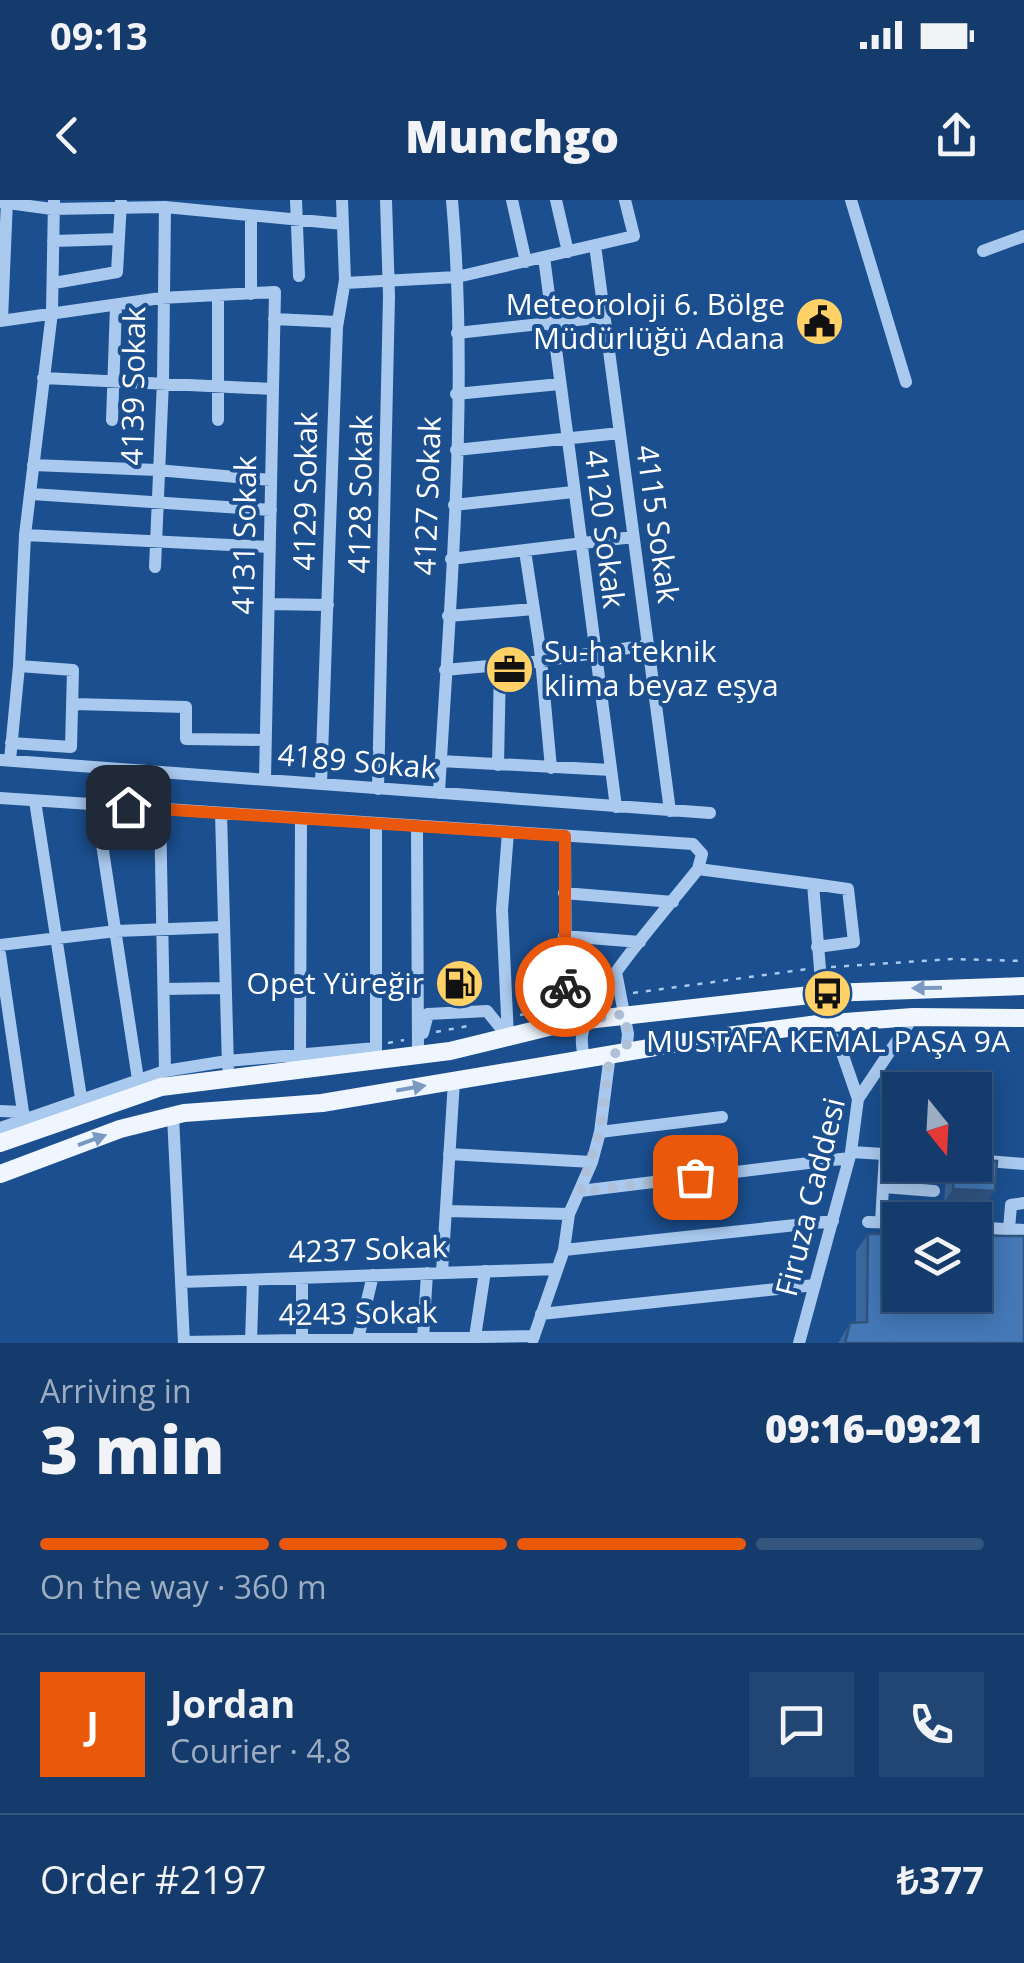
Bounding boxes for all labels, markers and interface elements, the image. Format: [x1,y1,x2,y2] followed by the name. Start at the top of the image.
[50,9,148,61] text: 09:13
[405,105,619,166] text: Munchgo
[40,108,95,163] icon: back
[929,108,984,163] icon: share
[506,283,785,358] place label: Meteoroloji 6. Bölge Müdürlüğü Adana
[794,296,846,348] public building icon: Meteoroloji 6. Bölge Müdürlüğü Adana
[111,306,154,466] street label: 4139 Sokak
[283,411,326,571] street label: 4129 Sokak
[338,414,381,574] street label: 4128 Sokak
[403,416,450,576] street label: 4127 Sokak
[627,442,690,606] street label: 4115 Sokak
[575,447,636,611] street label: 4120 Sokak
[222,455,265,615] street label: 4131 Sokak
[544,630,779,705] place label: Su-ha teknik klima beyaz eşya
[483,643,535,695] office icon: Su-ha teknik klima beyaz eşya
[276,733,438,788] street label: 4189 Sokak
[86,765,171,850] pin
[101,780,156,835] icon: home
[515,937,615,1037] courier
[433,958,485,1010] fuel station icon: Opet Yüreğir
[538,960,593,1015] icon: bike
[247,962,424,1003] place label: Opet Yüreğir
[802,967,854,1019] bus stop icon: MUSTAFA KEMAL PAŞA 9A
[910,980,942,996] one-way arrow
[646,1020,1010,1061] place label: MUSTAFA KEMAL PAŞA 9A
[882,1072,992,1182] north arrow
[882,1072,992,1312] map controls
[396,1080,427,1095] one-way arrow
[765,1093,854,1300] street label: Firuza Caddesi
[77,1132,107,1147] one-way arrow
[653,1135,738,1220] pin
[668,1150,723,1205] icon: bag
[882,1202,992,1312] button: layers
[288,1225,448,1272] street label: 4237 Sokak
[278,1291,438,1334] street label: 4243 Sokak
[40,1369,192,1412] text: Arriving in
[765,1402,984,1454] text: 09:16–09:21
[40,1405,225,1493] text: 3 min
[40,1565,327,1608] text: On the way · 360 m
[749,1672,854,1777] button: chat
[879,1672,984,1777] button: phone
[170,1677,295,1729] text: Jordan
[86,1698,99,1750] text: J
[170,1729,351,1772] text: Courier · 4.8
[40,1853,267,1905] text: Order #2197
[897,1853,984,1905] text: ₺377

